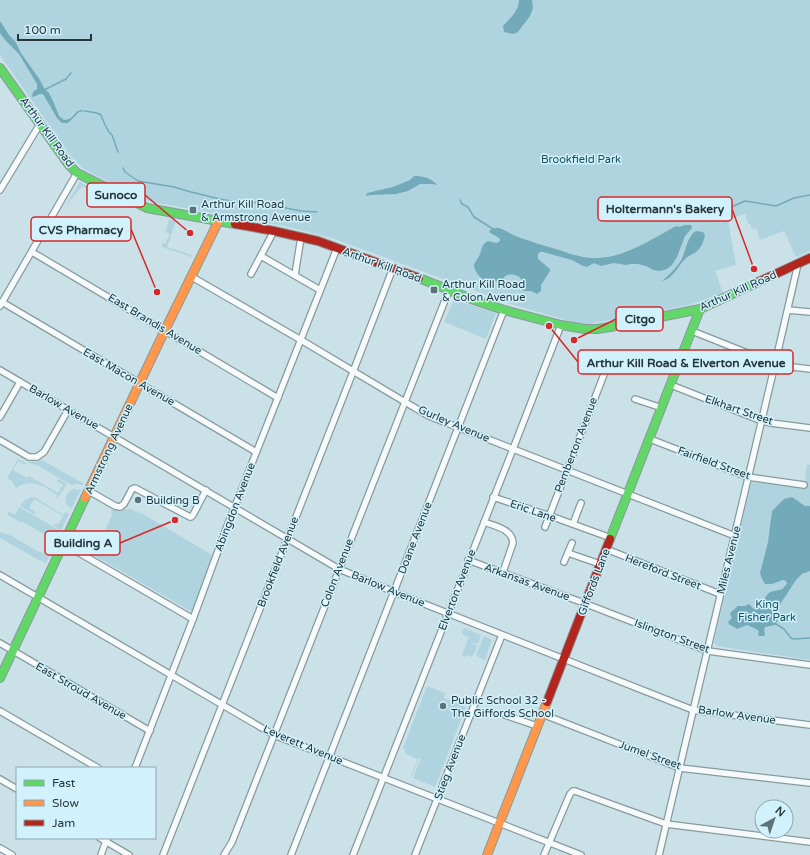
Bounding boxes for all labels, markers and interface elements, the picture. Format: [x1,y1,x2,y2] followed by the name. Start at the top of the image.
[18,16,91,42] scale bar
[24,23,61,37] text: 100 m
[17,95,77,169] street label: Arthur Kill Road
[541,153,621,166] park label: Brookfield Park
[87,183,145,207] callout: Sunoco
[95,188,137,202] text: Sunoco
[598,197,732,221] callout: Holtermann's Bakery
[201,198,310,224] place label: Arthur Kill Road & Armstrong Avenue
[606,202,725,217] text: Holtermann's Bakery
[188,205,198,215] marker: Arthur Kill Road & Armstrong Avenue
[31,217,131,241] callout: CVS Pharmacy
[39,223,124,238] text: CVS Pharmacy
[341,245,423,285] street label: Arthur Kill Road
[697,268,779,314] street label: Arthur Kill Road
[442,278,525,304] place label: Arthur Kill Road & Colon Avenue
[429,285,439,295] marker: Arthur Kill Road & Colon Avenue
[106,291,204,357] street label: East Brandis Avenue
[616,307,663,331] callout: Citgo
[625,312,655,327] text: Citgo
[81,345,177,409] street label: East Macon Avenue
[578,350,793,374] callout: Arthur Kill Road & Elverton Avenue
[586,356,786,370] text: Arthur Kill Road & Elverton Avenue
[27,382,101,432] street label: Barlow Avenue
[703,392,775,428] street label: Elkhart Street
[552,396,600,494] street label: Pemberton Avenue
[82,402,136,496] street label: Armstrong Avenue
[416,403,492,445] street label: Gurley Avenue
[676,444,752,482] street label: Fairfield Street
[212,461,258,553] street label: Abingdon Avenue
[146,494,200,507] place label: Building B
[133,495,143,505] marker: Building B
[508,497,558,525] street label: Eric Lane
[395,500,435,576] street label: Doane Avenue
[255,515,301,609] street label: Brookfield Avenue
[714,525,744,595] street label: Miles Avenue
[45,531,120,555] callout: Building A
[53,536,113,551] text: Building A
[318,537,356,609] street label: Colon Avenue
[575,547,613,617] street label: Giffords Lane
[436,548,478,632] street label: Elverton Avenue
[623,552,703,592] street label: Hereford Street
[482,560,572,604] street label: Arkansas Avenue
[349,568,427,610] street label: Barlow Avenue
[738,598,796,624] park label: King Fisher Park
[633,616,711,656] street label: Islington Street
[33,660,129,722] street label: East Stroud Avenue
[451,694,554,720] place label: Public School 32 - The Giffords School
[438,701,448,711] marker: Public School 32 - The Giffords School
[697,703,777,727] street label: Barlow Avenue
[261,722,345,768] street label: Leverett Avenue
[432,733,468,801] street label: Stieg Avenue
[617,738,683,772] street label: Jumel Street
[16,767,156,839] legend
[52,776,76,790] text: Fast
[52,796,79,810] text: Slow
[754,799,794,839] north arrow
[773,804,788,820] text: N
[52,816,75,830] text: Jam

